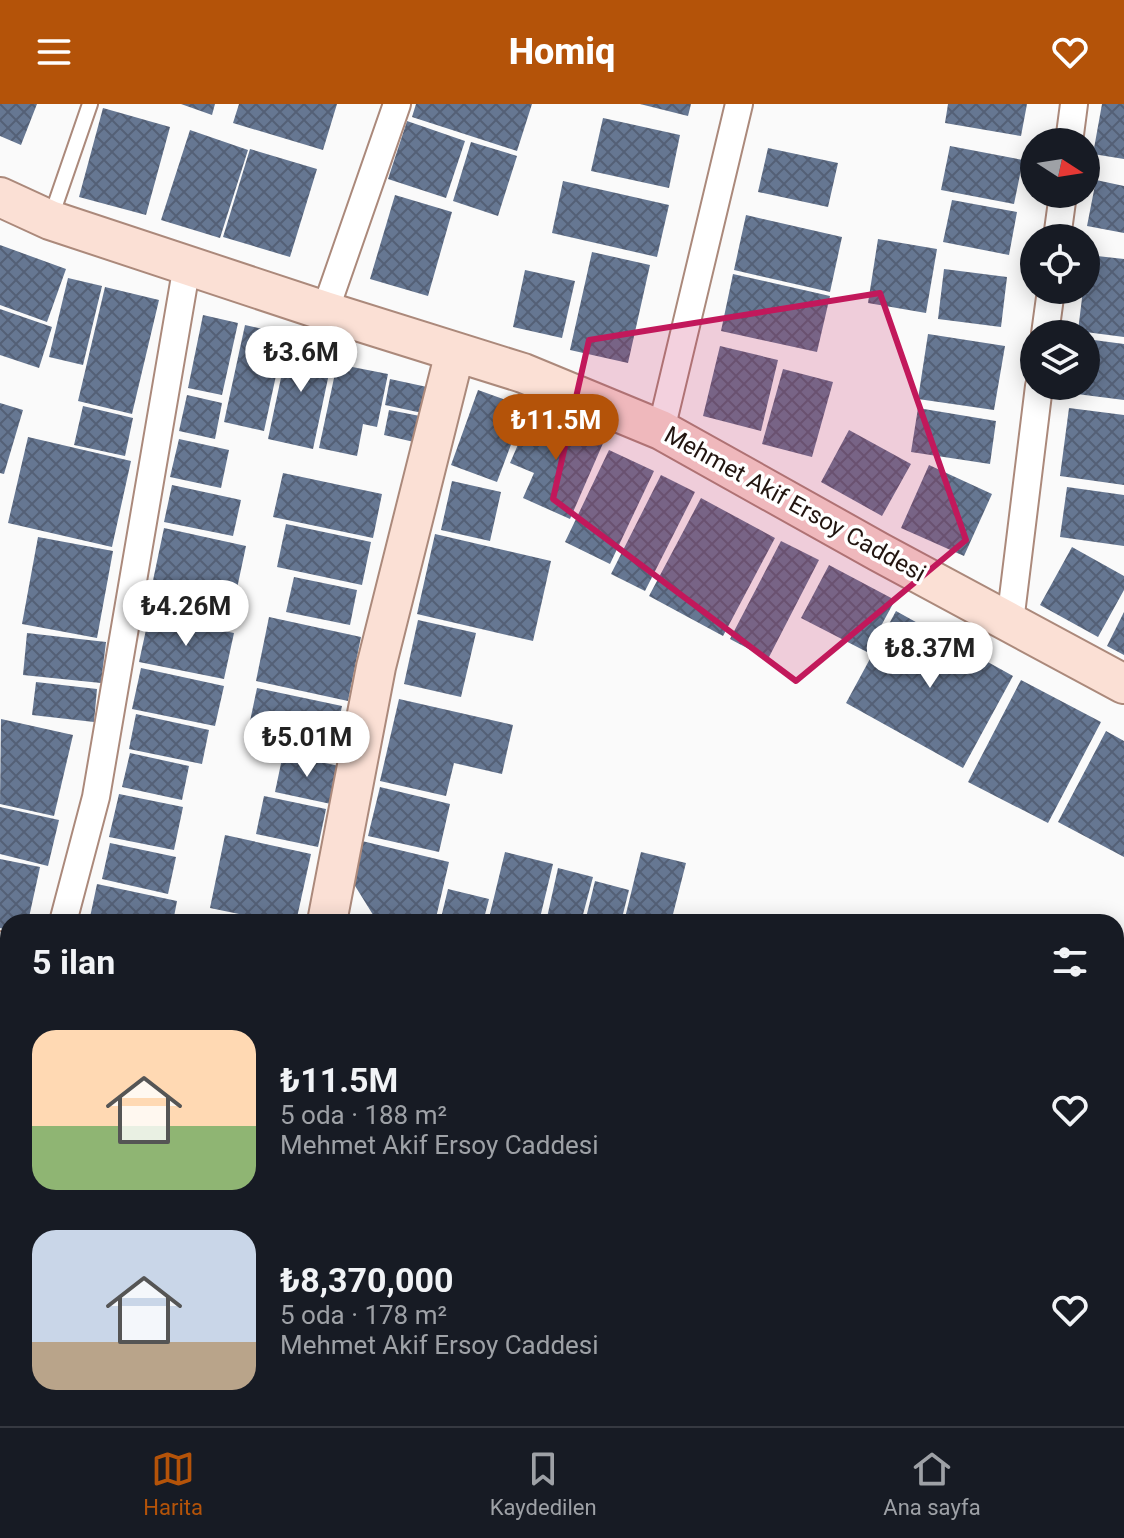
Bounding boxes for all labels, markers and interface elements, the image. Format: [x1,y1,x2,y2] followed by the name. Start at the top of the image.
[32,30,76,74] icon: menu
[1048,30,1092,74] icon: heart
[509,31,615,73] text: Homiq
[1020,128,1100,208] north arrow
[1020,128,1100,400] map controls
[1020,224,1100,304] button: locate
[1020,320,1100,400] button: layers
[245,326,357,394] pin: ₺3.6M
[263,337,339,367] text: ₺3.6M
[491,394,621,462] pin: ₺11.5M
[511,405,601,435] text: ₺11.5M
[660,420,930,588] street label: Mehmet Akif Ersoy Caddesi
[121,580,251,648] pin: ₺4.26M
[141,591,231,621] text: ₺4.26M
[865,622,995,690] pin: ₺8.37M
[885,633,975,663] text: ₺8.37M
[242,711,372,779] pin: ₺5.01M
[262,722,352,752] text: ₺5.01M
[1048,940,1092,984] icon: filters
[32,942,115,982] text: 5 ilan
[280,1060,398,1100] text: ₺11.5M
[96,1062,192,1158] icon: home
[1048,1088,1092,1132] icon: heart
[280,1100,447,1130] text: 5 oda · 188 m²
[280,1130,599,1160] text: Mehmet Akif Ersoy Caddesi
[280,1260,453,1300] text: ₺8,370,000
[96,1262,192,1358] icon: home
[1048,1288,1092,1332] icon: heart
[280,1300,447,1330] text: 5 oda · 178 m²
[280,1330,599,1360] text: Mehmet Akif Ersoy Caddesi
[143,1447,203,1520] tab: Harita
[490,1447,597,1520] tab: Kaydedilen
[883,1447,981,1520] tab: Ana sayfa

